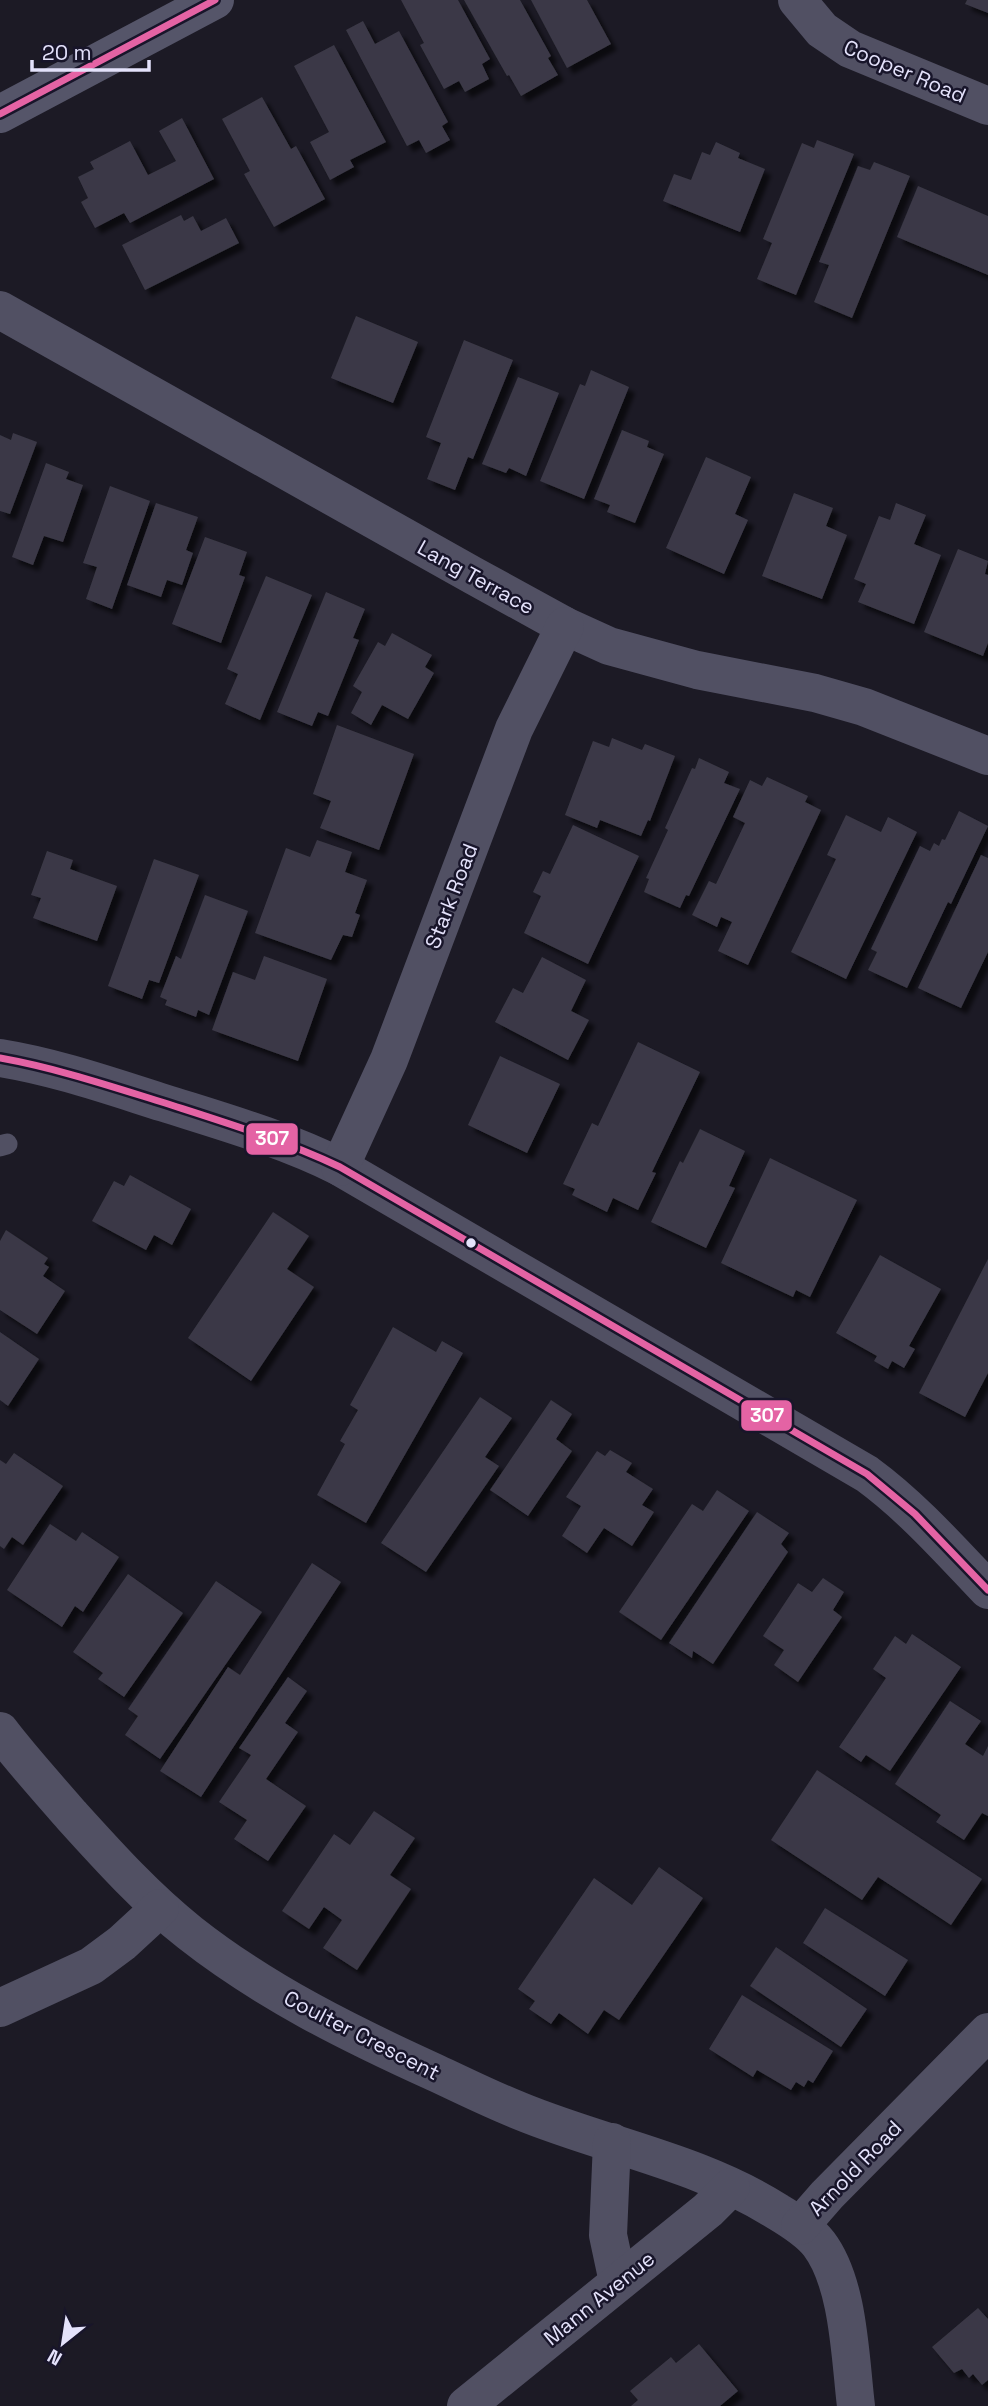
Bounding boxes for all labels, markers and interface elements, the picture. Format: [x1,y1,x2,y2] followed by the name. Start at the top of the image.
[32,28,149,72] scale bar
[840,33,970,109] street label: Cooper Road
[42,39,92,66] text: 20 m
[413,534,539,620] street label: Lang Terrace
[419,839,483,953] street label: Stark Road
[245,1122,299,1156] line badge: 307
[255,1126,289,1151] text: 307
[464,1236,478,1250] unlabelled marker
[740,1399,793,1432] line badge: 307
[750,1403,784,1428] text: 307
[280,1984,444,2086] street label: Coulter Crescent
[803,2115,907,2221] street label: Arnold Road
[538,2245,660,2351] street label: Mann Avenue
[28,2308,98,2378] north arrow
[43,2343,67,2371] text: N

